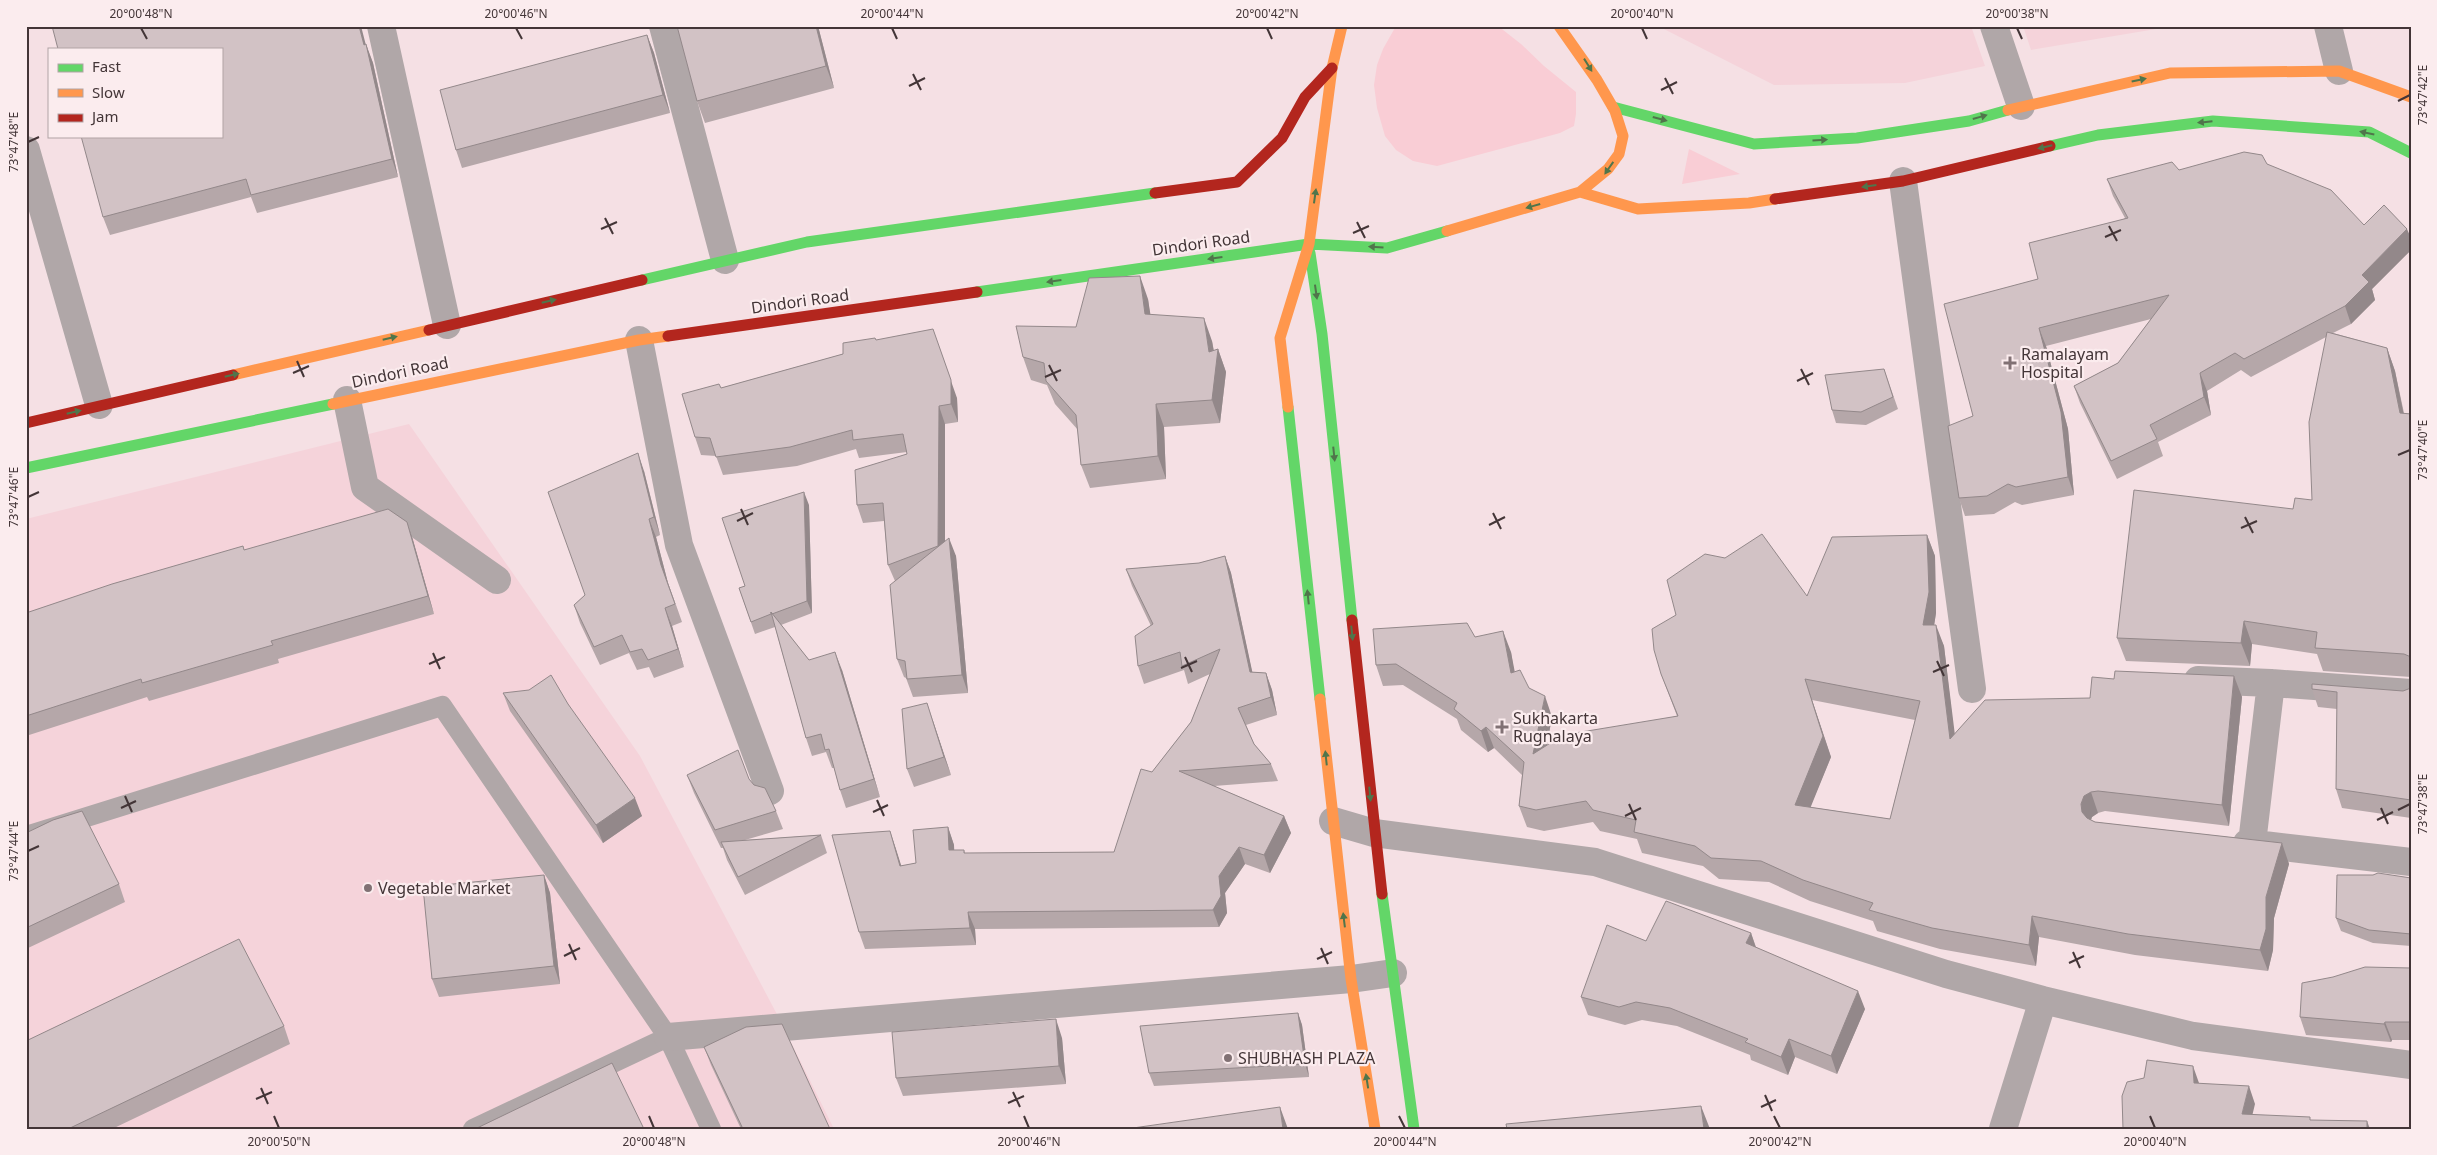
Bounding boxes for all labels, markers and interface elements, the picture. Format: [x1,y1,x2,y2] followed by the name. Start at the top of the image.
[109,5,173,22] text: 20°00'48"N
[484,5,548,22] text: 20°00'46"N
[860,5,924,22] text: 20°00'44"N
[1235,5,1299,22] text: 20°00'42"N
[1610,5,1674,22] text: 20°00'40"N
[1985,5,2049,22] text: 20°00'38"N
[48,48,222,138] legend
[92,56,121,76] text: Fast
[1583,59,1592,72] one-way arrow
[2414,65,2431,125] text: 73°47'42"E
[2131,76,2146,84] one-way arrow
[92,82,125,102] text: Slow
[90,106,119,126] text: Jam
[5,112,22,172] text: 73°47'48"E
[1973,113,1988,121] one-way arrow
[1653,115,1668,123] one-way arrow
[2197,118,2213,126] one-way arrow
[2359,129,2374,137] one-way arrow
[1812,135,1828,143] one-way arrow
[2037,143,2052,151] one-way arrow
[1604,161,1614,175] one-way arrow
[1861,182,1877,190] one-way arrow
[1311,187,1319,203] one-way arrow
[1525,202,1540,210] one-way arrow
[1151,225,1251,261] street label: Dindori Road
[1368,243,1384,251] one-way arrow
[1207,254,1223,262] one-way arrow
[1046,277,1062,285] one-way arrow
[750,283,850,319] street label: Dindori Road
[1312,285,1320,301] one-way arrow
[541,297,556,305] one-way arrow
[383,334,398,342] one-way arrow
[2021,343,2109,383] place label: Ramalayam Hospital
[350,351,450,393] street label: Dindori Road
[2003,356,2017,370] marker: Ramalayam Hospital
[224,371,239,379] one-way arrow
[66,408,81,416] one-way arrow
[2414,420,2431,480] text: 73°47'40"E
[1330,446,1338,462] one-way arrow
[5,467,22,527] text: 73°47'46"E
[1304,588,1312,604] one-way arrow
[1348,625,1356,641] one-way arrow
[1513,707,1598,747] place label: Sukhakarta Rugnalaya
[1495,720,1509,734] marker: Sukhakarta Rugnalaya
[1322,750,1330,766] one-way arrow
[2414,774,2431,834] text: 73°47'38"E
[1366,787,1374,803] one-way arrow
[5,821,22,881] text: 73°47'44"E
[378,877,511,899] place label: Vegetable Market
[362,882,374,894] marker: Vegetable Market
[1340,912,1348,928] one-way arrow
[1238,1047,1376,1069] place label: SHUBHASH PLAZA
[1222,1052,1234,1064] marker: SHUBHASH PLAZA
[1363,1072,1371,1088] one-way arrow
[247,1133,311,1150] text: 20°00'50"N
[622,1133,686,1150] text: 20°00'48"N
[997,1133,1061,1150] text: 20°00'46"N
[1373,1133,1437,1150] text: 20°00'44"N
[1748,1133,1812,1150] text: 20°00'42"N
[2123,1133,2187,1150] text: 20°00'40"N

